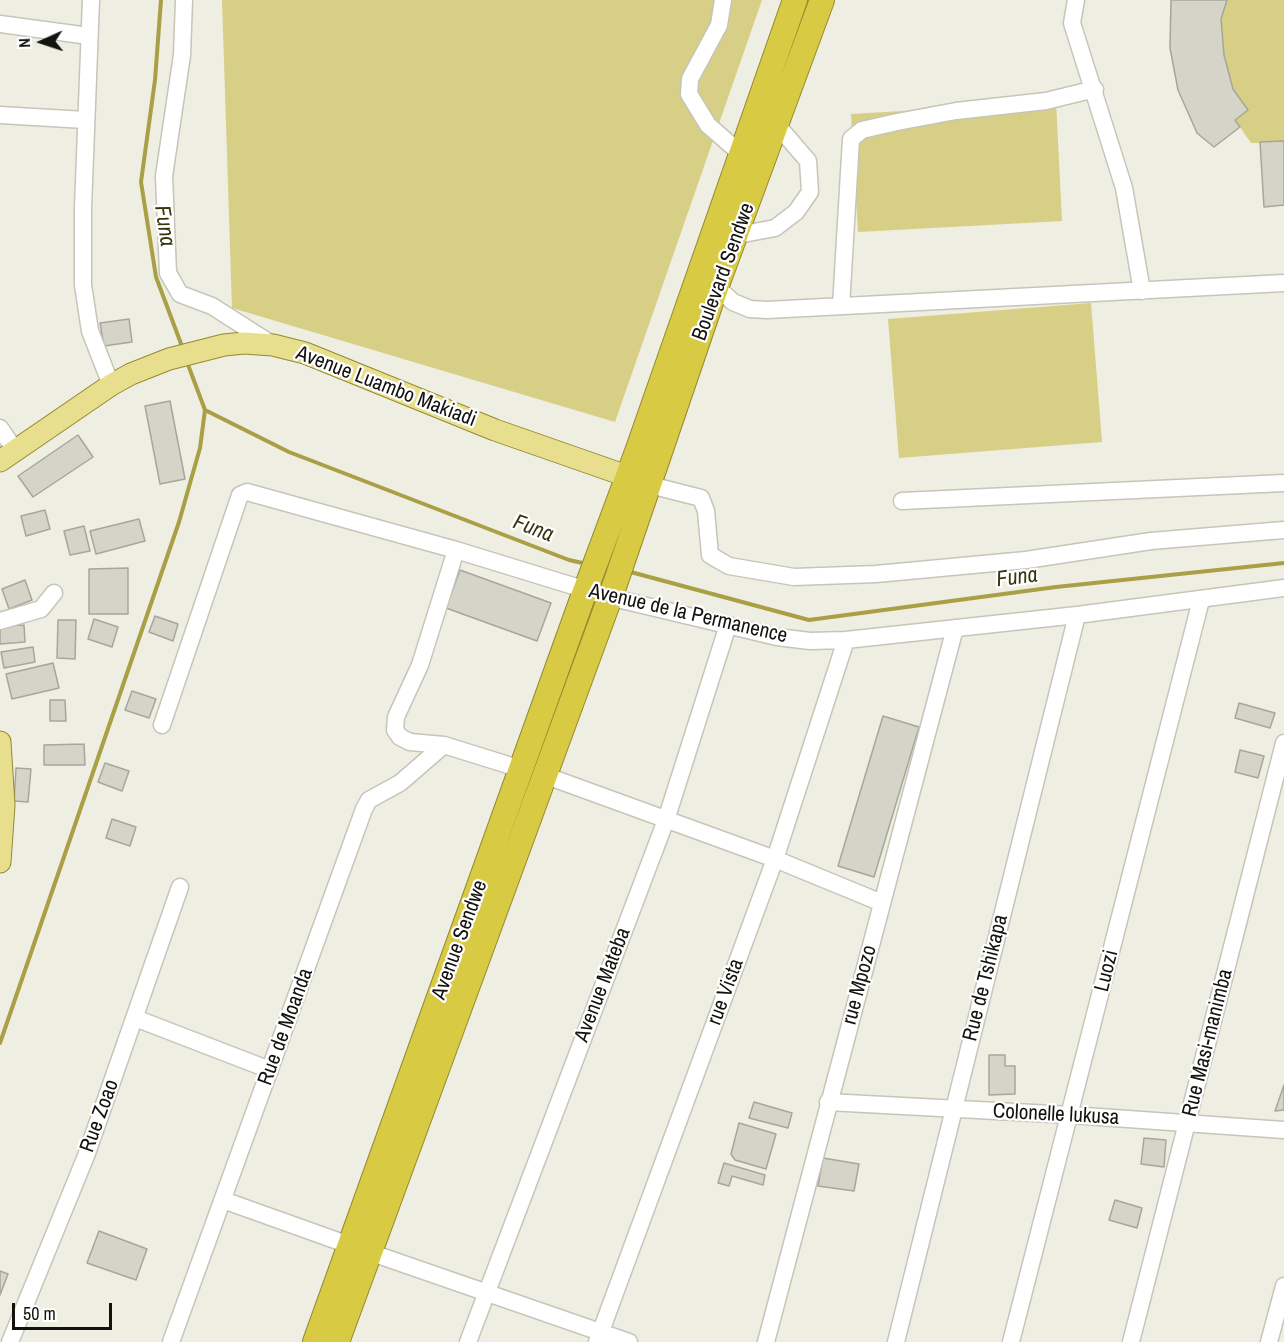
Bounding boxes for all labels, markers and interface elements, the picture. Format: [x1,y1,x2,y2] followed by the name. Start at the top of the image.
[12,12,72,72] north arrow
[13,38,35,48] text: N
[687,200,761,344] street label: Boulevard Sendwe
[148,204,180,248] water label: Funa
[292,341,480,433] street label: Avenue Luambo Makiadi
[509,509,557,549] water label: Funa
[995,562,1039,594] water label: Funa
[586,579,790,649] street label: Avenue de la Permanence
[427,877,493,1003] street label: Avenue Sendwe
[958,912,1014,1044] street label: Rue de Tshikapa
[570,924,636,1046] street label: Avenue Mateba
[837,942,883,1028] street label: rue Mpozo
[1090,948,1124,994] street label: Luozi
[702,955,750,1029] street label: rue Vista
[253,965,319,1089] street label: Rue de Moanda
[1177,967,1239,1119] street label: Rue Masi-manimba
[75,1076,125,1156] street label: Rue Zoao
[992,1099,1120,1131] street label: Colonelle lukusa
[15,1291,116,1329] scale bar
[23,1301,56,1326] text: 50 m

